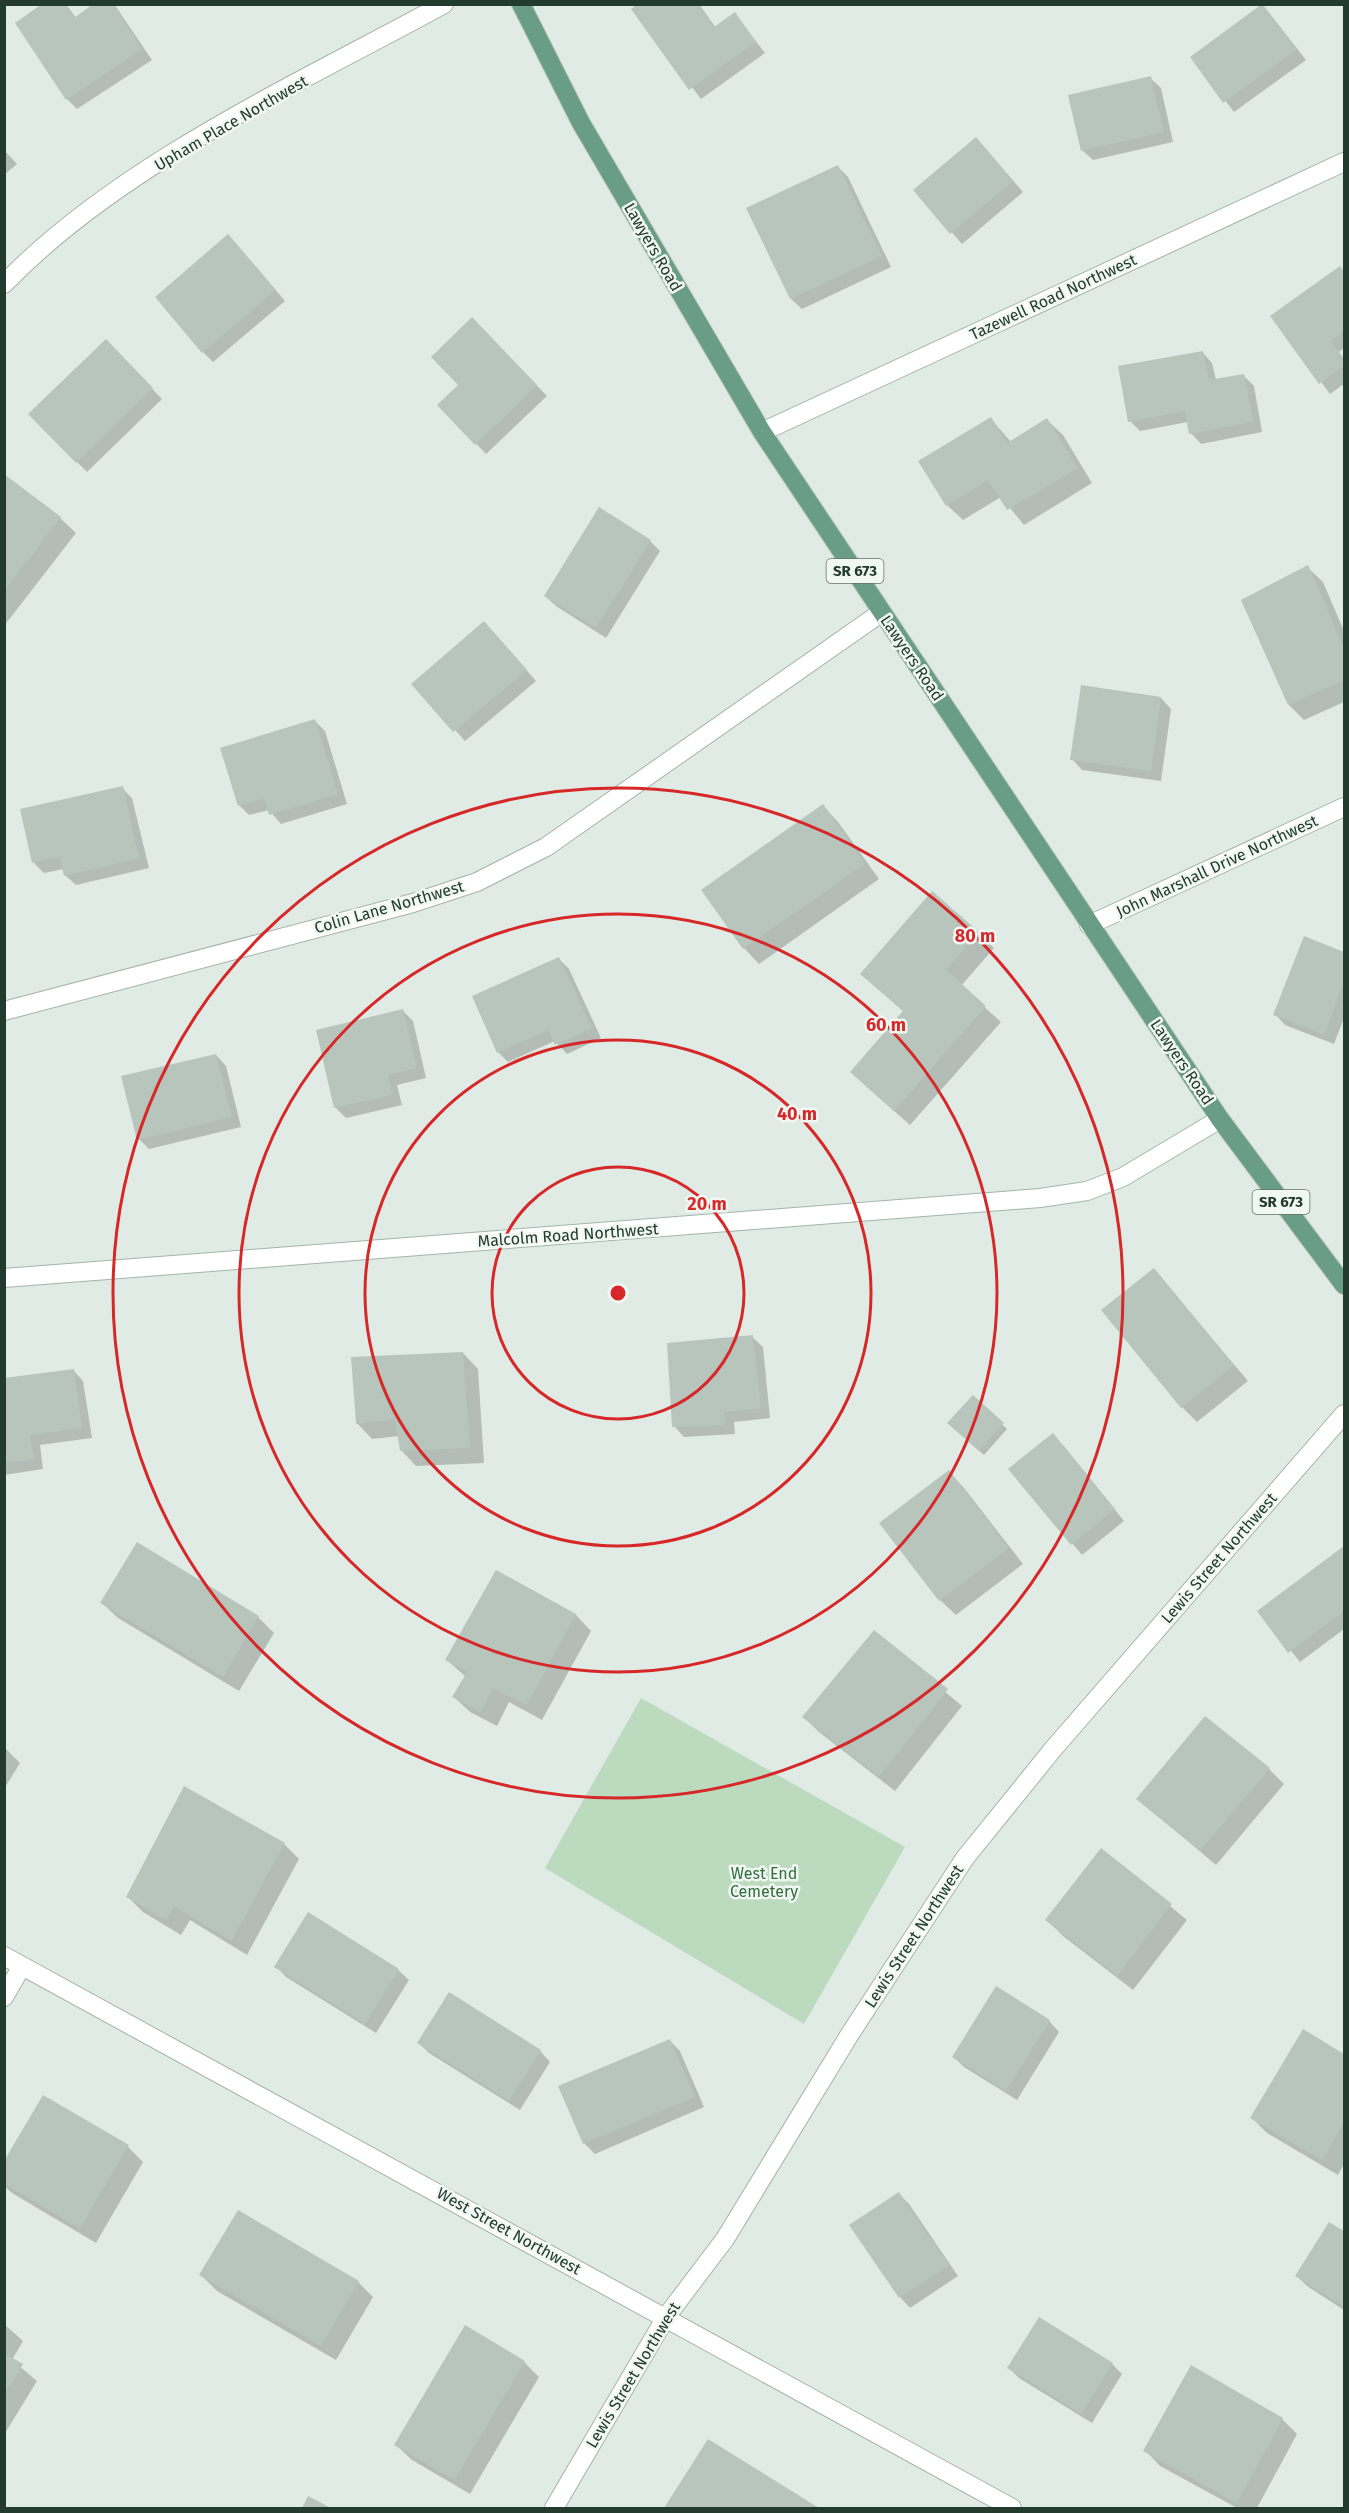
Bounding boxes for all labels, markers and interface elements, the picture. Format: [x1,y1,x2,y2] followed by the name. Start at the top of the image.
[151,71,311,175] street label: Upham Place Northwest
[620,199,686,295] street label: Lawyers Road
[967,250,1140,344] street label: Tazewell Road Northwest
[826,559,884,583] road number: SR 673
[876,612,948,704] street label: Lawyers Road
[1113,811,1321,921] street label: John Marshall Drive Northwest
[312,876,466,937] street label: Colin Lane Northwest
[955,925,995,947] text: 80 m
[866,1014,906,1036] text: 60 m
[1146,1016,1218,1108] street label: Lawyers Road
[777,1103,817,1125] text: 40 m
[1252,1190,1310,1214] road number: SR 673
[687,1193,727,1215] text: 20 m
[477,1219,659,1251] street label: Malcolm Road Northwest
[608,1283,628,1303] centre of rings
[1157,1489,1281,1627] street label: Lewis Street Northwest
[861,1861,967,2011] street label: Lewis Street Northwest
[730,1864,798,1901] park label: West End Cemetery
[434,2183,585,2279] street label: West Street Northwest
[582,2298,684,2451] street label: Lewis Street Northwest

